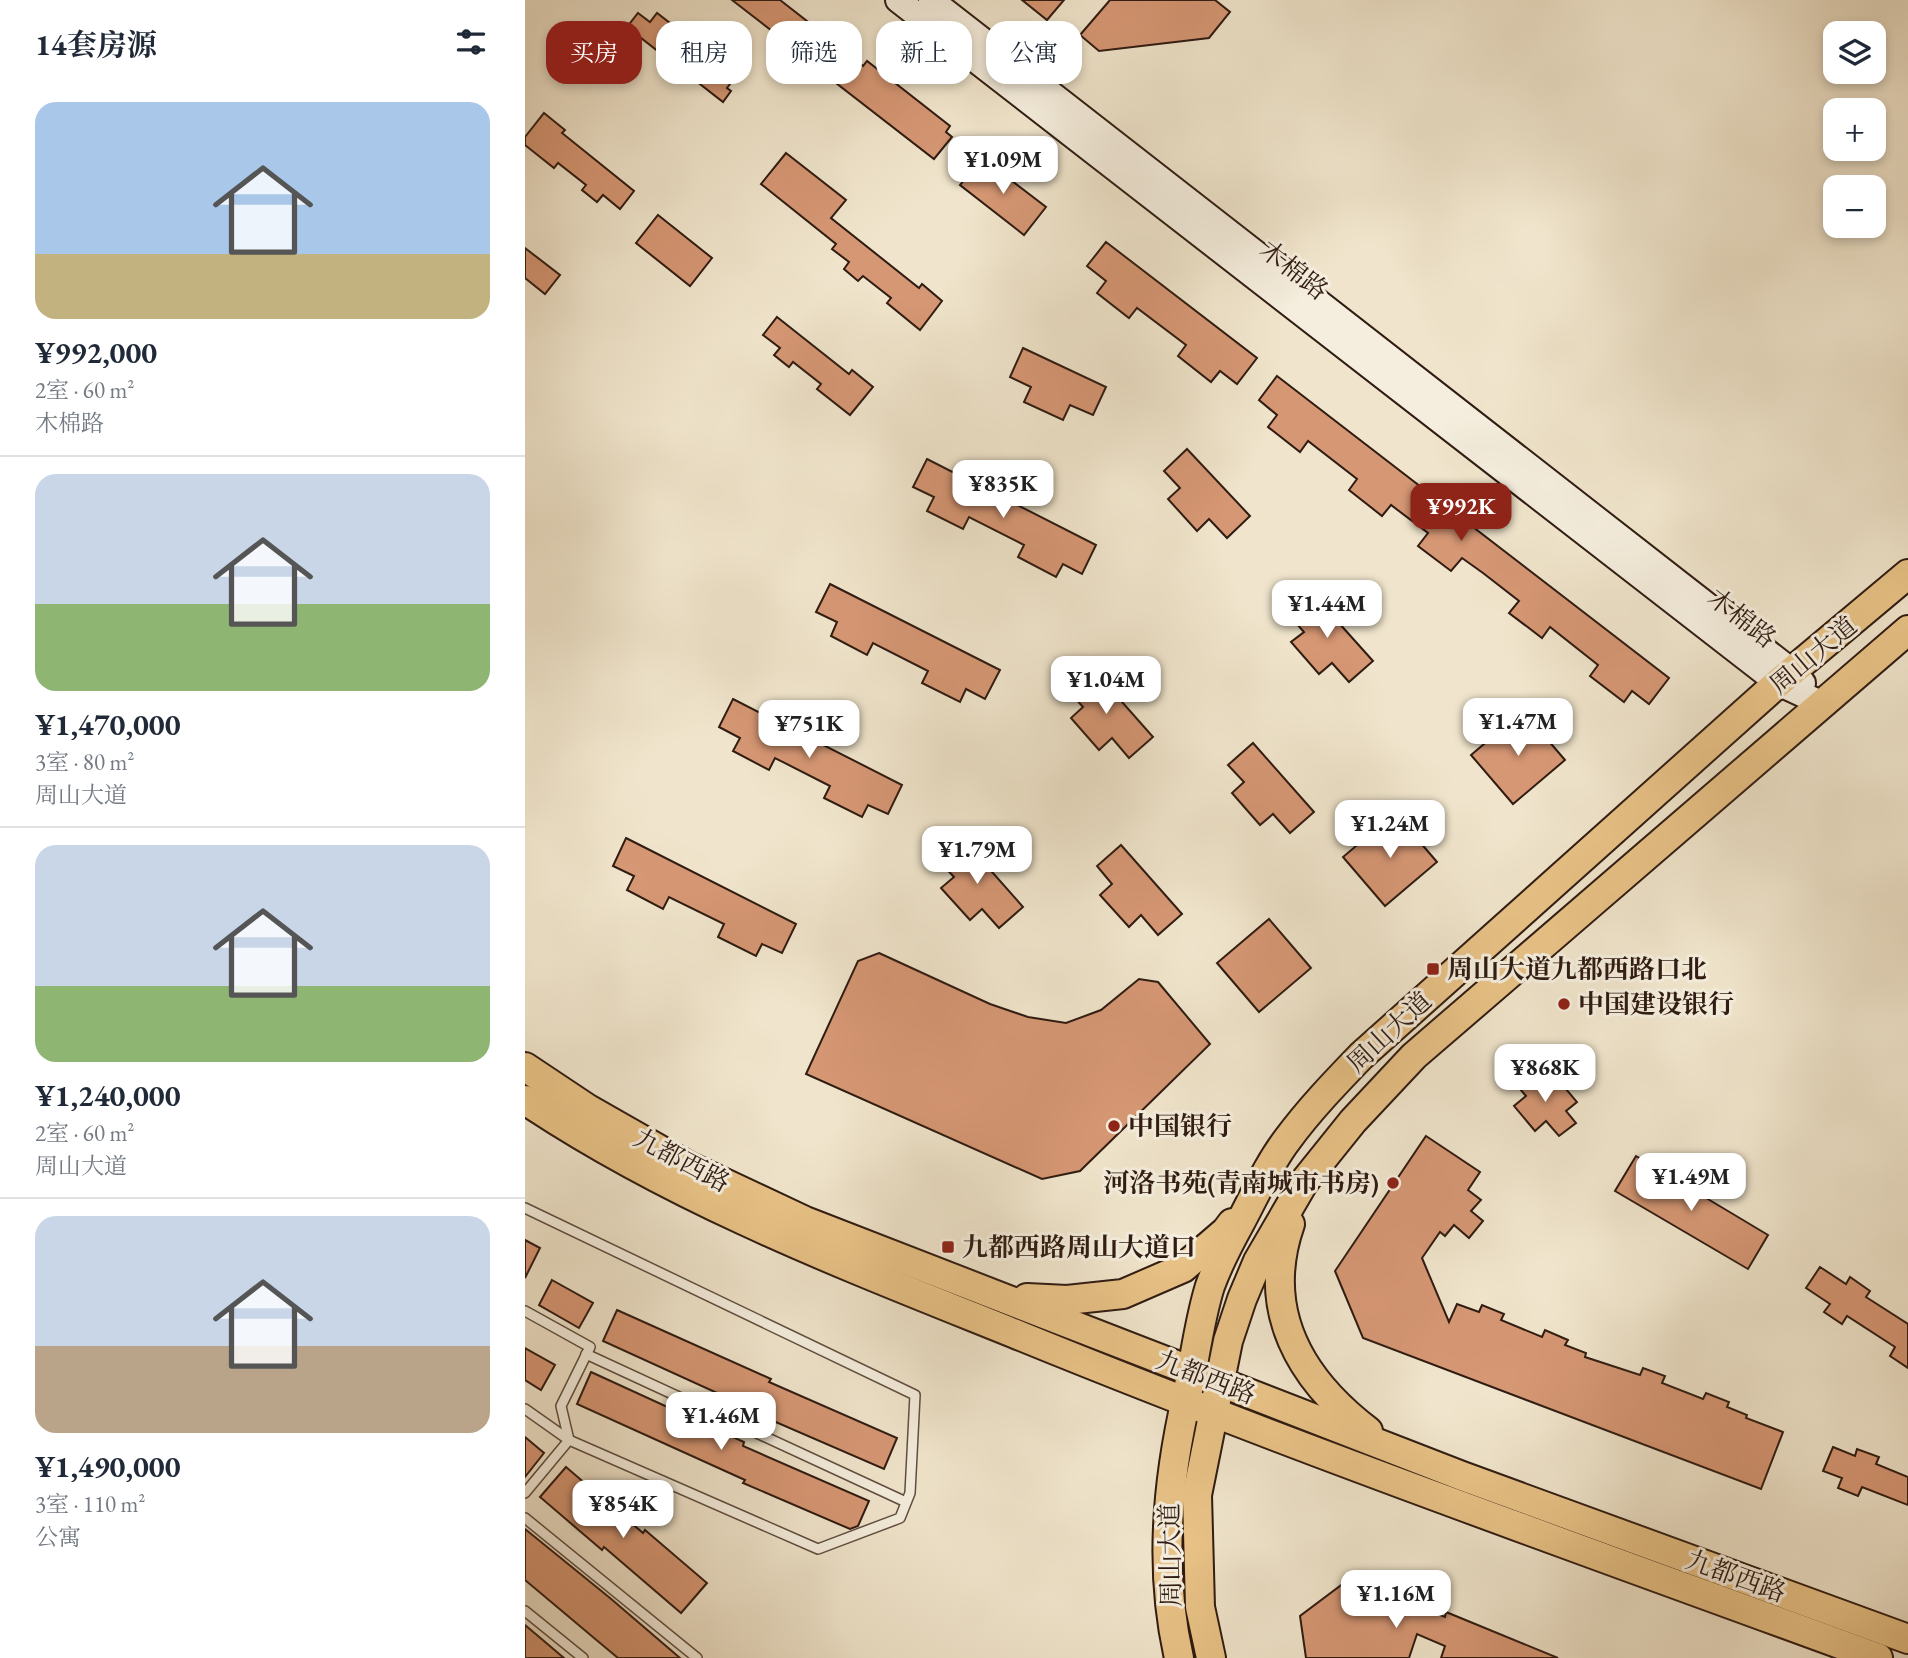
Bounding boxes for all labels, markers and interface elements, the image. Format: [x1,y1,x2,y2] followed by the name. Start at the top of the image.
[546,21,642,84] chip: 买房
[656,21,752,84] chip: 租房
[766,21,862,84] chip: 筛选
[876,21,972,84] chip: 新上
[986,21,1082,84] chip: 公寓
[1823,21,1886,238] map controls
[1823,21,1886,84] button: layers
[452,23,490,61] icon: filters
[35,25,157,64] text: 14套房源
[1823,98,1886,161] button: +
[946,136,1060,196] pin: ¥1.09M
[964,144,1042,174] text: ¥1.09M
[200,147,326,273] icon: home
[1823,175,1886,238] button: −
[1253,233,1335,307] street label: 木棉路
[35,333,157,372] text: ¥992,000
[35,375,134,405] text: 2室 · 60 m²
[35,408,104,438] text: 木棉路
[954,461,1052,520] pin: ¥835K
[968,468,1038,498] text: ¥835K
[1412,484,1510,543] pin: ¥992K
[1426,491,1496,521] text: ¥992K
[200,519,326,645] icon: home
[1270,580,1384,640] pin: ¥1.44M
[1701,581,1783,655] street label: 木棉路
[1288,588,1366,618] text: ¥1.44M
[1762,609,1864,701] street label: 周山大道
[1049,656,1163,716] pin: ¥1.04M
[1067,664,1145,694] text: ¥1.04M
[1461,698,1575,758] pin: ¥1.47M
[760,700,858,760] pin: ¥751K
[35,705,181,744] text: ¥1,470,000
[1479,706,1557,736] text: ¥1.47M
[774,708,844,738] text: ¥751K
[35,747,134,777] text: 3室 · 80 m²
[35,780,127,810] text: 周山大道
[1333,800,1447,860] pin: ¥1.24M
[1351,808,1429,838] text: ¥1.24M
[920,826,1034,886] pin: ¥1.79M
[938,834,1016,864] text: ¥1.79M
[200,890,326,1016] icon: home
[1447,952,1707,986] place label: 周山大道九都西路口北
[1425,961,1441,977] marker: 周山大道九都西路口北
[1339,984,1439,1080] street label: 周山大道
[1578,987,1734,1021] place label: 中国建设银行
[1556,996,1572,1012] marker: 中国建设银行
[1496,1044,1594,1104] pin: ¥868K
[1510,1052,1580,1082] text: ¥868K
[35,1076,181,1115] text: ¥1,240,000
[1128,1109,1232,1143] place label: 中国银行
[35,1118,134,1148] text: 2室 · 60 m²
[1106,1118,1122,1134] marker: 中国银行
[628,1121,736,1199] street label: 九都西路
[35,1151,127,1181] text: 周山大道
[1634,1154,1748,1213] pin: ¥1.49M
[1652,1161,1730,1191] text: ¥1.49M
[1103,1166,1379,1200] place label: 河洛书苑(青南城市书房)
[1385,1175,1401,1191] marker: 河洛书苑(青南城市书房)
[962,1230,1196,1264] place label: 九都西路周山大道口
[940,1239,956,1255] marker: 九都西路周山大道口
[200,1261,326,1387] icon: home
[1151,1342,1261,1412] street label: 九都西路
[664,1392,778,1452] pin: ¥1.46M
[682,1400,760,1430] text: ¥1.46M
[35,1447,181,1486] text: ¥1,490,000
[574,1480,672,1540] pin: ¥854K
[588,1488,658,1518] text: ¥854K
[35,1489,145,1519] text: 3室 · 110 m²
[1152,1503,1188,1607] street label: 周山大道
[35,1522,81,1552] text: 公寓
[1681,1542,1791,1610] street label: 九都西路
[1339,1570,1453,1630] pin: ¥1.16M
[1357,1578,1435,1608] text: ¥1.16M

